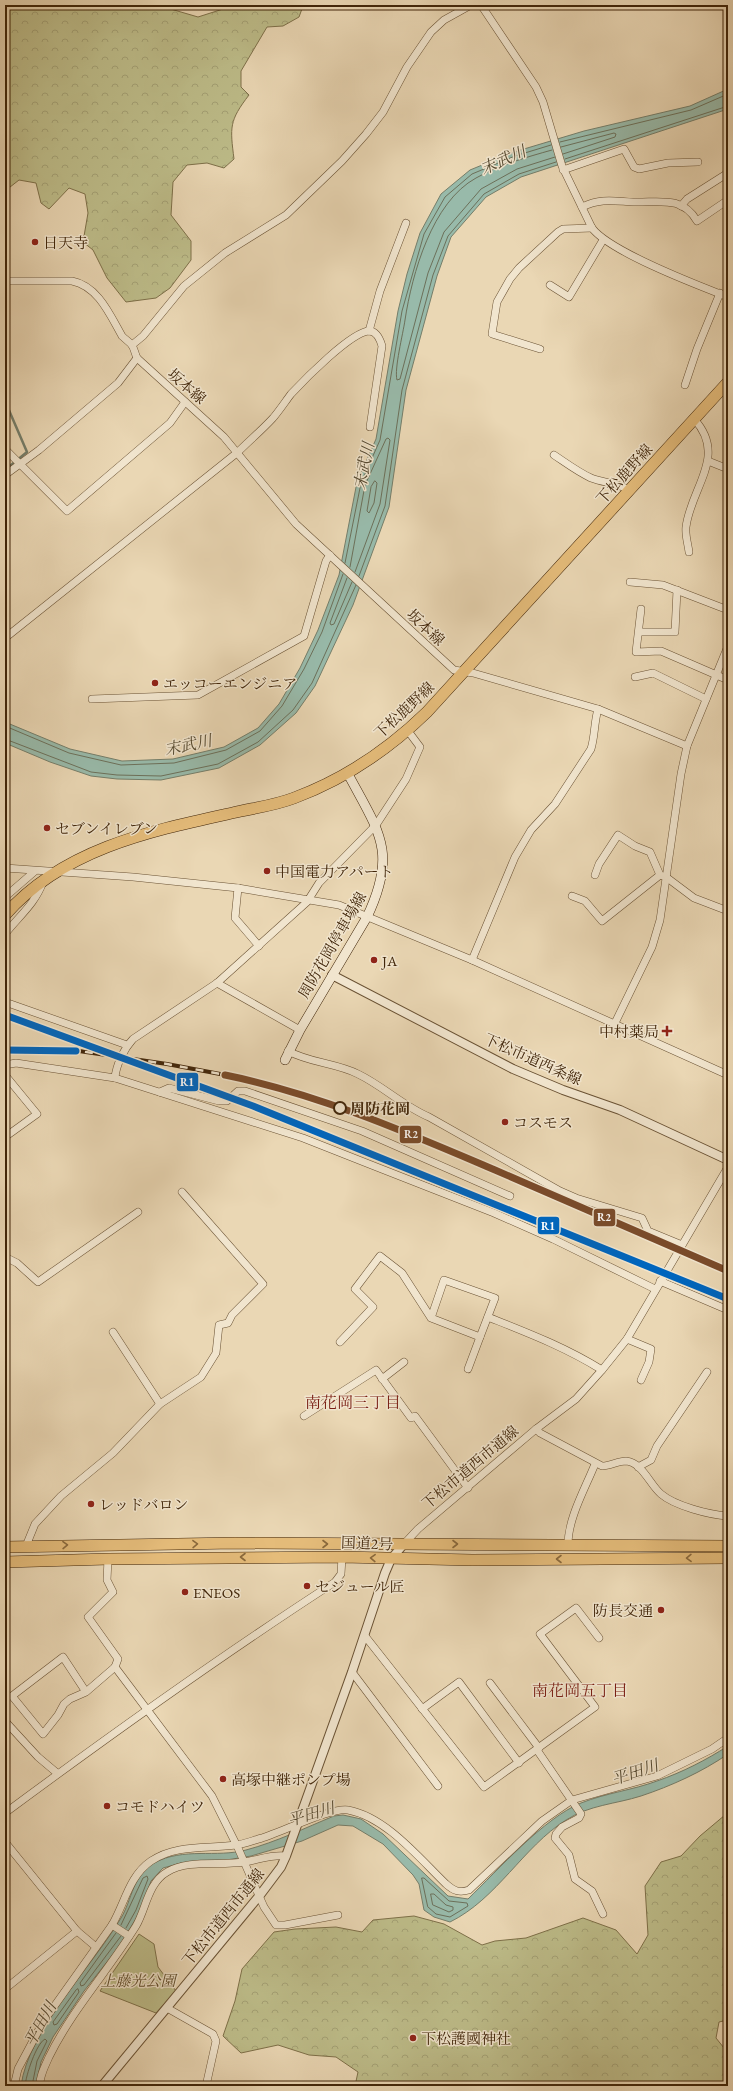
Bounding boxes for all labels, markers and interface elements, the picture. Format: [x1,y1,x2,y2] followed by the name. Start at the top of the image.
[477,140,531,179] water label: 末武川
[43,233,88,252] place label: 日天寺
[30,237,40,247] marker: 日天寺
[164,364,210,408] street label: 坂本線
[349,438,379,492] water label: 末武川
[592,440,656,508] street label: 下松鹿野線
[403,605,449,649] street label: 坂本線
[163,674,297,693] place label: エッコーエンジニア
[370,677,438,743] street label: 下松鹿野線
[150,678,160,688] marker: エッコーエンジニア
[162,729,216,760] water label: 末武川
[55,819,158,838] place label: セブンイレブン
[42,823,52,833] marker: セブンイレブン
[275,862,394,881] place label: 中国電力アパート
[262,866,272,876] marker: 中国電力アパート
[294,888,370,1002] street label: 周防花岡停車場線
[380,951,398,970] place label: JA
[369,955,379,965] marker: JA
[599,1022,659,1041] place label: 中村薬局
[662,1026,672,1036] marker: 中村薬局
[481,1029,585,1089] street label: 下松市道西条線
[176,1072,199,1092] line badge: R1
[180,1075,194,1089] text: R1
[350,1099,410,1118] place label: 周防花岡
[333,1101,347,1115] marker: 周防花岡
[513,1113,573,1132] place label: コスモス
[500,1117,510,1127] marker: コスモス
[399,1125,422,1144] line badge: R2
[404,1127,418,1141] text: R2
[593,1208,616,1227] line badge: R2
[597,1210,611,1224] text: R2
[537,1216,560,1235] line badge: R1
[541,1219,555,1233] text: R1
[305,1392,401,1413] district label: 南花岡三丁目
[418,1421,522,1513] street label: 下松市道西市通線
[99,1495,189,1514] place label: レッドバロン
[86,1499,96,1509] marker: レッドバロン
[341,1533,393,1553] street label: 国道2号
[192,1540,198,1548] one-way arrow
[322,1540,328,1548] one-way arrow
[452,1540,458,1548] one-way arrow
[62,1541,68,1549] one-way arrow
[240,1553,246,1562] one-way arrow
[370,1554,376,1562] one-way arrow
[686,1554,692,1562] one-way arrow
[556,1555,562,1563] one-way arrow
[315,1577,404,1596] place label: セジュール匠
[302,1581,312,1591] marker: セジュール匠
[193,1583,240,1602] place label: ENEOS
[180,1587,190,1597] marker: ENEOS
[593,1601,653,1620] place label: 防長交通
[656,1605,666,1615] marker: 防長交通
[532,1680,628,1701] district label: 南花岡五丁目
[609,1754,663,1789] water label: 平田川
[231,1770,351,1789] place label: 高塚中継ポンプ場
[218,1774,228,1784] marker: 高塚中継ポンプ場
[115,1797,205,1816] place label: コモドハイツ
[285,1797,339,1831] water label: 平田川
[102,1801,112,1811] marker: コモドハイツ
[178,1864,268,1970] street label: 下松市道西市通線
[100,1971,178,1990] park label: 上藤光公園
[19,1996,62,2050] water label: 平田川
[421,2029,511,2048] place label: 下松護國神社
[408,2033,418,2043] marker: 下松護國神社

